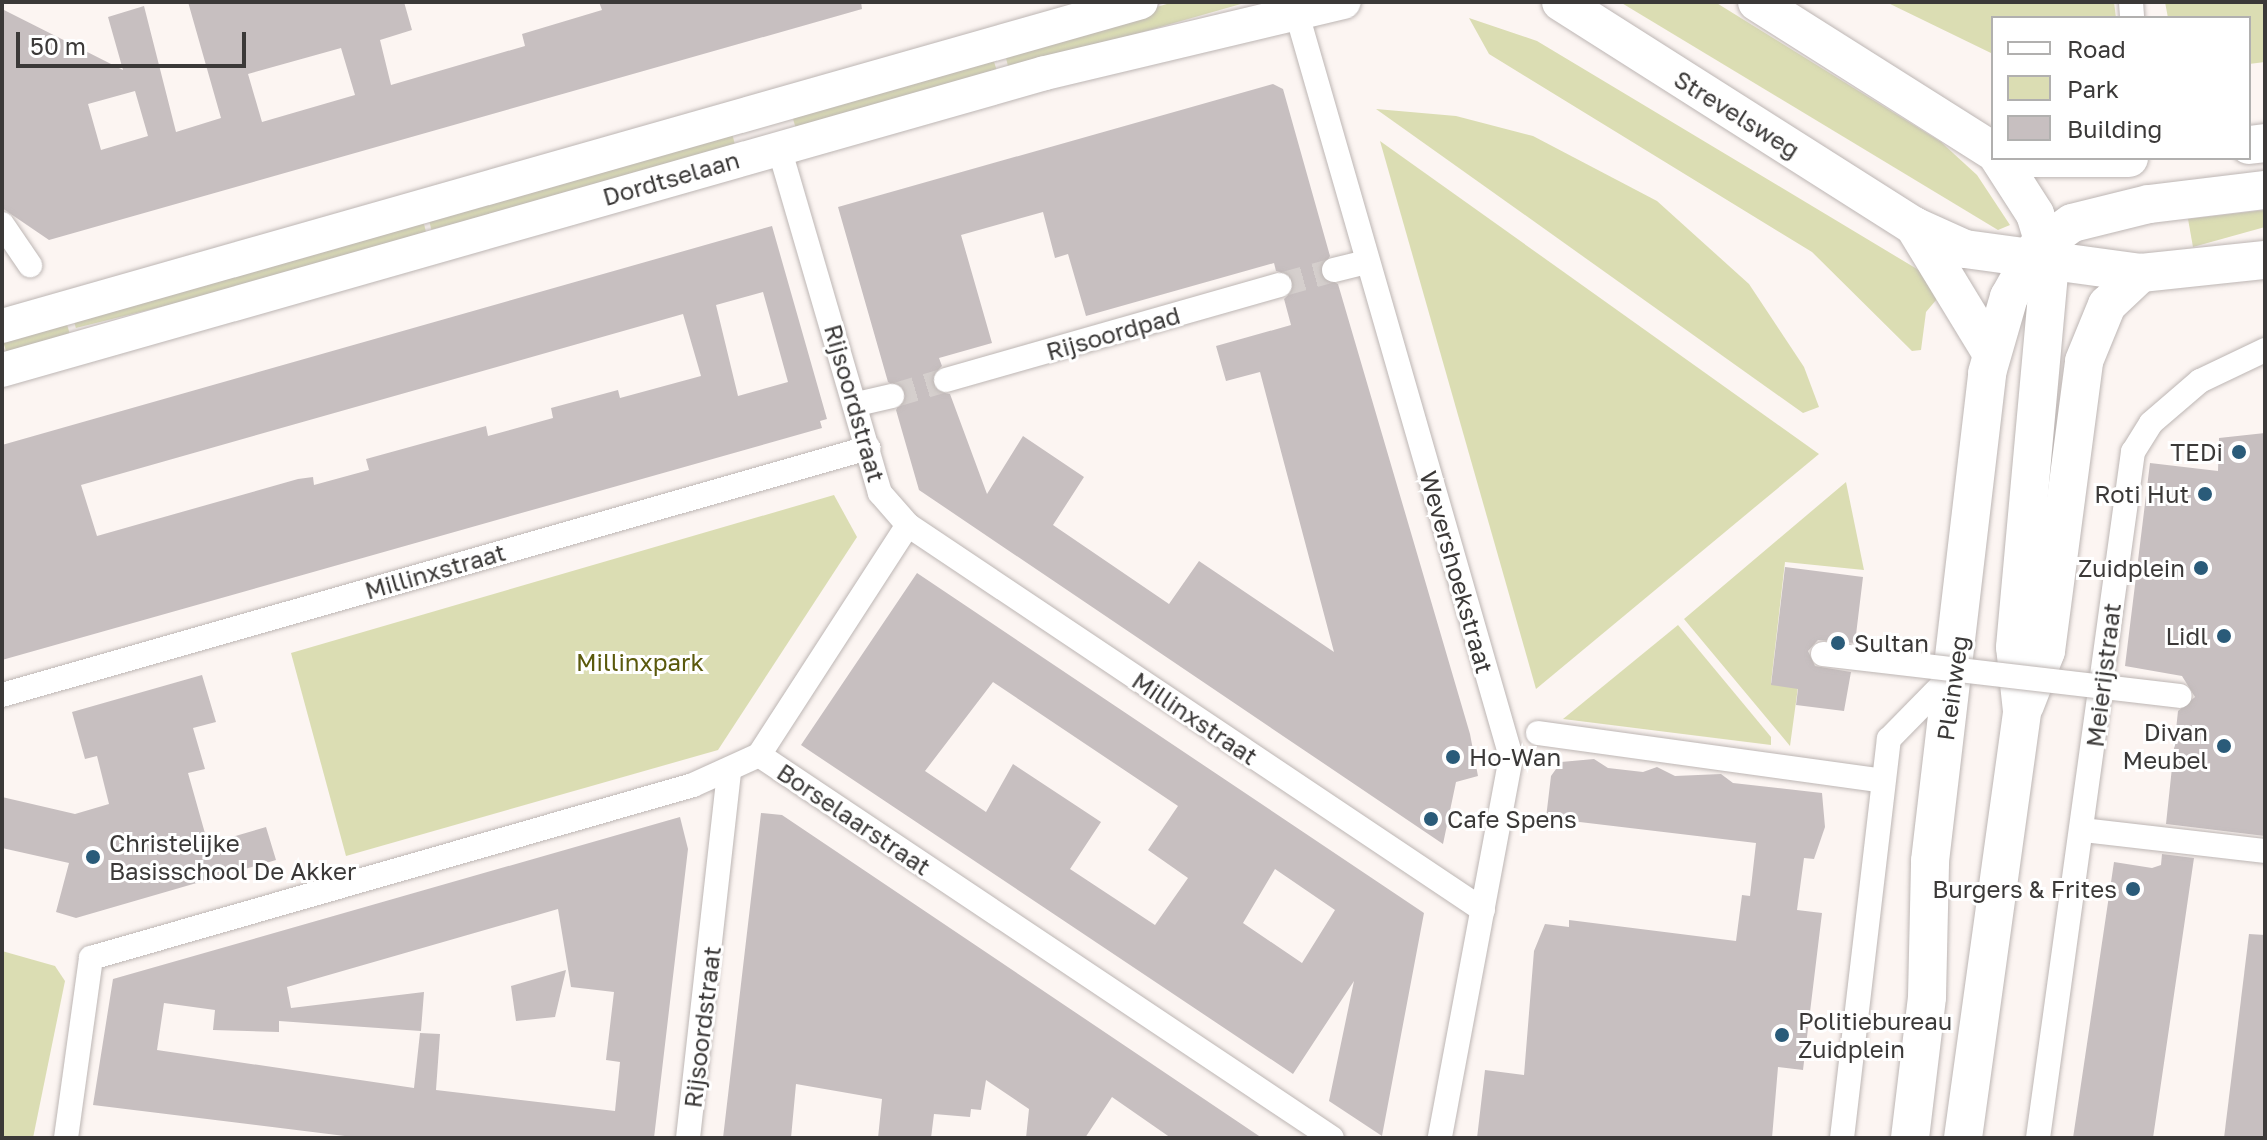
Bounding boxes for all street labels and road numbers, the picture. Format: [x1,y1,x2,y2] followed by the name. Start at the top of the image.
[1669,64,1805,164] street label: Strevelsweg
[599,145,743,211] street label: Dordtselaan
[1043,300,1183,366] street label: Rijsoordpad
[819,321,891,485] street label: Rijsoordstraat
[1414,468,1500,676] street label: Wevershoekstraat
[361,537,509,605] street label: Millinxstraat
[2080,601,2126,749] street label: Meierijstraat
[1930,634,1974,742] street label: Pleinweg
[1127,666,1263,770] street label: Millinxstraat
[772,757,936,881] street label: Borselaarstraat
[678,945,726,1109] street label: Rijsoordstraat

